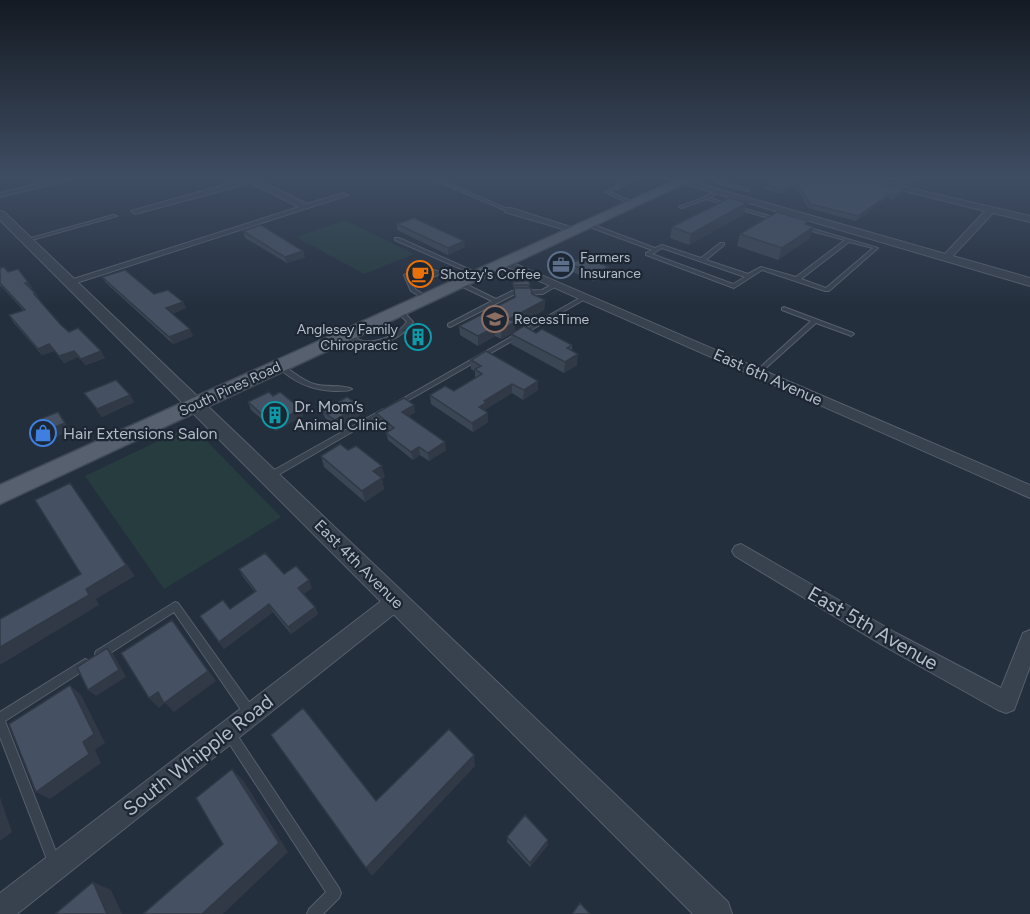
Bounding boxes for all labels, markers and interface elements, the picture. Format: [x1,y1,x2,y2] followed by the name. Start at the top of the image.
[580,249,641,282] place label: Farmers Insurance
[546,250,576,280] office icon: Farmers Insurance
[405,259,435,289] cafe icon: Shotzy's Coffee
[440,266,541,283] place label: Shotzy's Coffee
[480,304,510,334] school or university icon: RecessTime
[514,311,590,328] place label: RecessTime
[297,321,399,354] place label: Anglesey Family Chiropractic
[403,322,433,352] building icon: Anglesey Family Chiropractic
[711,344,826,410] street label: East 6th Avenue
[177,358,283,420] street label: South Pines Road
[294,397,387,434] place label: Dr. Mom’s Animal Clinic
[260,400,290,430] building icon: Dr. Mom’s Animal Clinic
[28,418,58,448] shop icon: Hair Extensions Salon
[63,424,218,443] place label: Hair Extensions Salon
[311,516,408,613] street label: East 4th Avenue
[803,581,943,675] street label: East 5th Avenue
[118,689,278,821] street label: South Whipple Road

